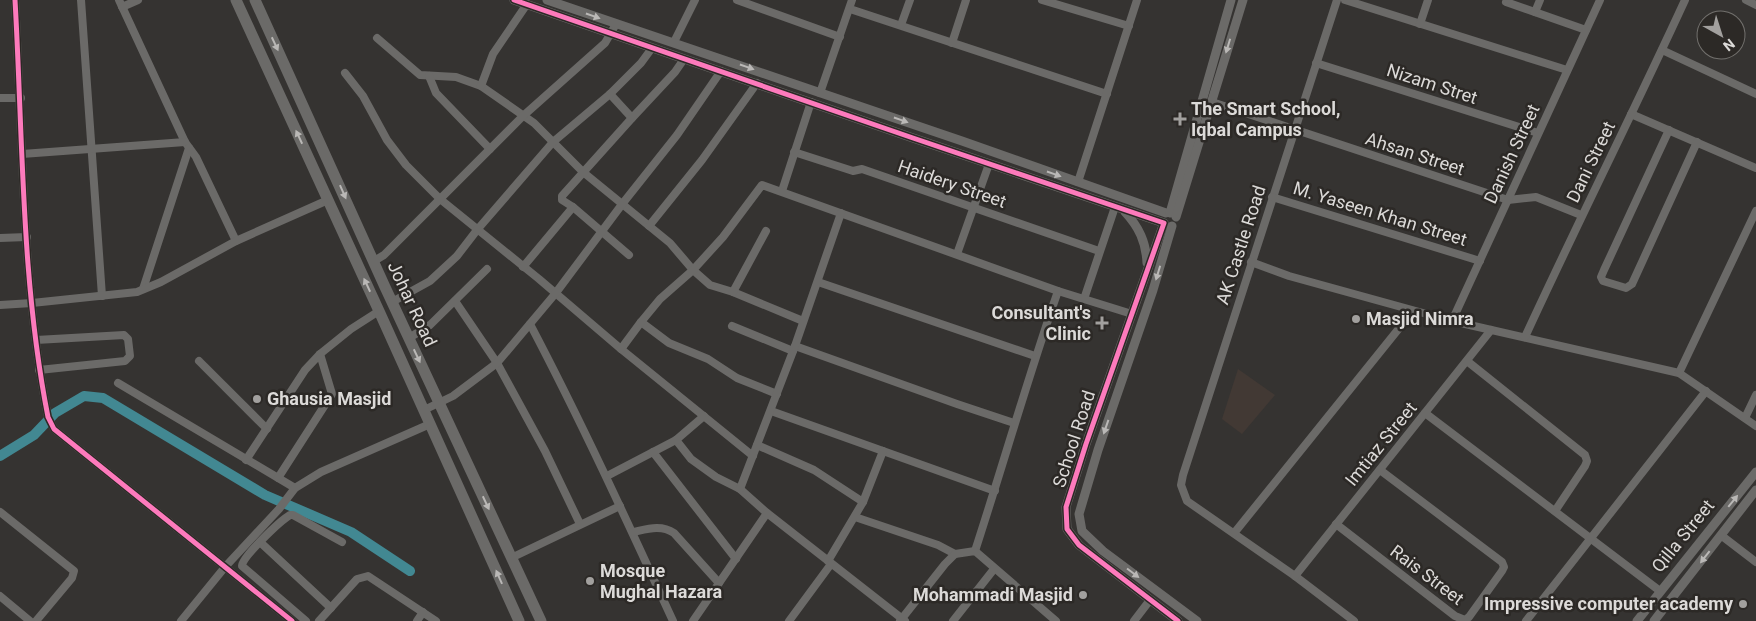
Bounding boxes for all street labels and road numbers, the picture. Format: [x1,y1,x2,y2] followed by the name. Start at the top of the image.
[1384,59,1480,108] street label: Nizam Stret
[1479,101,1544,207] street label: Danish Street
[1562,118,1619,206] street label: Dani Street
[1363,128,1467,179] street label: Ahsan Street
[895,155,1009,212] street label: Haidery Street
[1291,177,1470,250] street label: M. Yaseen Khan Street
[1211,183,1270,307] street label: AK Castle Road
[384,258,441,350] street label: Johar Road
[1048,388,1099,490] street label: School Road
[1340,398,1421,490] street label: Imtiaz Street
[1647,495,1718,576] street label: Qilla Street
[1386,540,1468,609] street label: Rais Street

